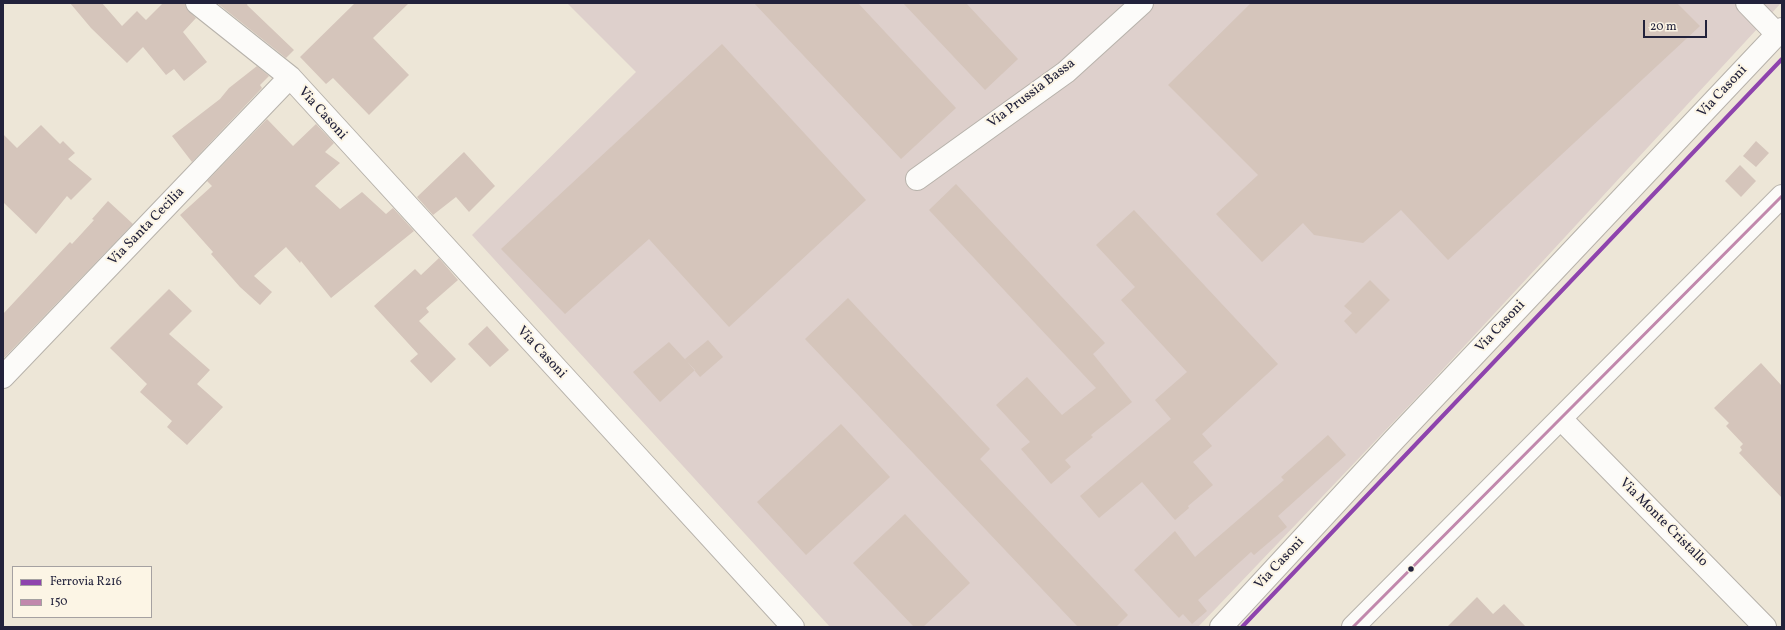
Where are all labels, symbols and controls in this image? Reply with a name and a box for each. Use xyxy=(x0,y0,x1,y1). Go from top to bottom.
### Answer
scale bar xyxy=(1645,12,1709,38)
text: 20 m xyxy=(1650,19,1677,35)
street label: Via Prussia Bassa xyxy=(985,56,1079,132)
street label: Via Casoni xyxy=(1695,62,1751,122)
street label: Via Casoni xyxy=(294,84,350,144)
street label: Via Santa Cecilia xyxy=(105,184,189,270)
street label: Via Casoni xyxy=(1473,297,1529,357)
street label: Via Casoni xyxy=(513,323,569,383)
street label: Via Monte Cristallo xyxy=(1615,475,1711,571)
street label: Via Casoni xyxy=(1252,534,1308,594)
unlabelled marker xyxy=(1406,564,1416,574)
legend xyxy=(12,566,152,618)
text: Ferrovia R216 xyxy=(50,574,122,590)
text: 150 xyxy=(50,594,67,610)

